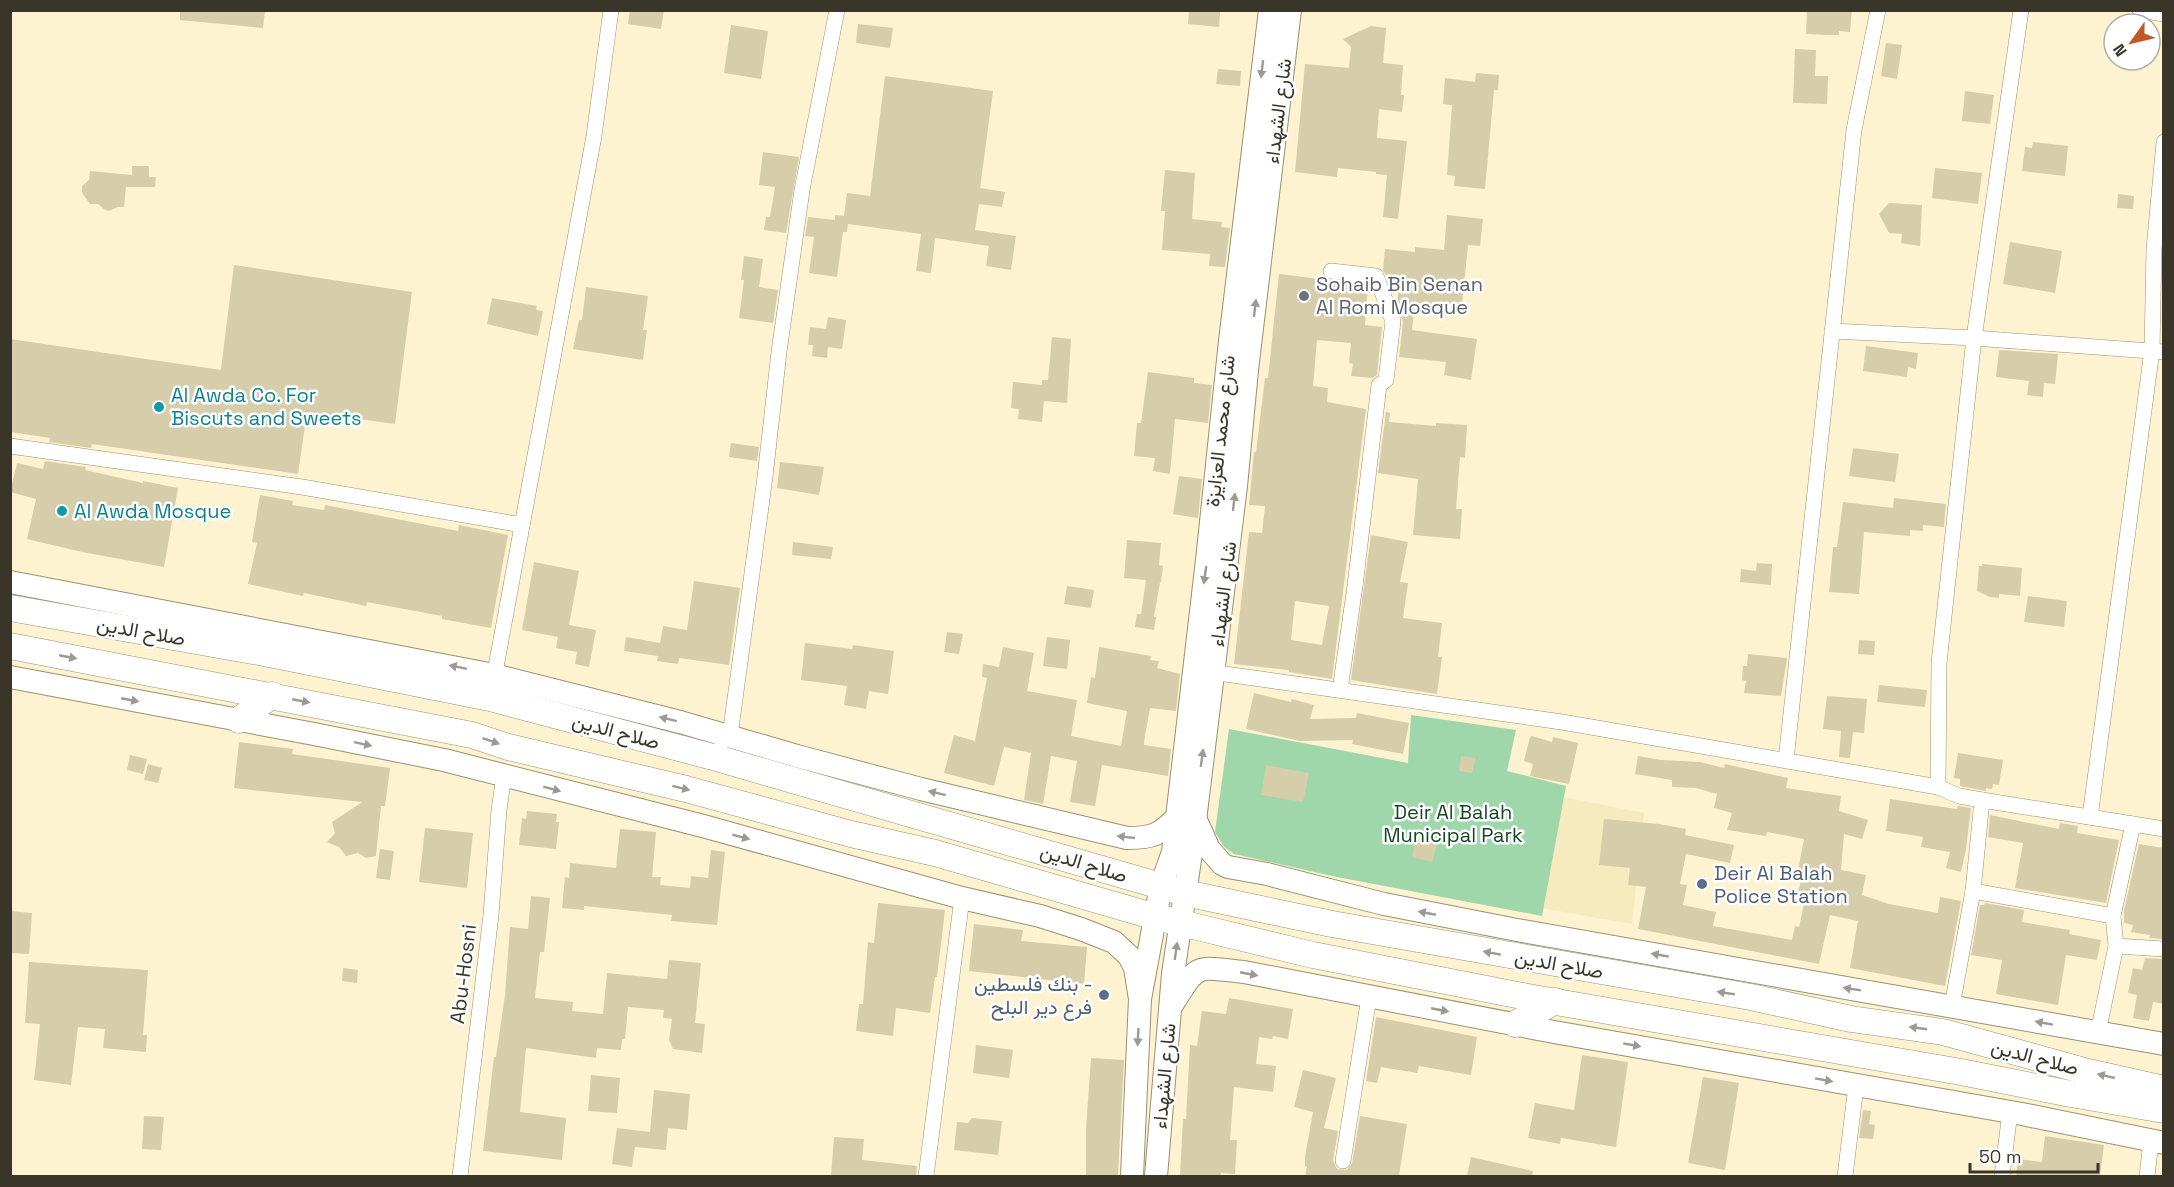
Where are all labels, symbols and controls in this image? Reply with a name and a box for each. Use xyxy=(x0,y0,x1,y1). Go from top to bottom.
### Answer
north arrow xyxy=(2102,12,2162,72)
text: N xyxy=(2108,40,2132,60)
street label: شارع الشهداء xyxy=(1259,57,1298,165)
one-way arrow xyxy=(1258,59,1267,78)
place label: Sohaib Bin Senan Al Romi Mosque xyxy=(1316,271,1483,320)
marker: Sohaib Bin Senan Al Romi Mosque xyxy=(1297,289,1311,303)
one-way arrow xyxy=(1250,298,1260,317)
street label: شارع محمد العزايزة xyxy=(1199,354,1242,508)
place label: Al Awda Co. For Biscuts and Sweets xyxy=(171,382,362,431)
marker: Al Awda Co. For Biscuts and Sweets xyxy=(152,400,166,414)
one-way arrow xyxy=(1229,492,1239,511)
place label: Al Awda Mosque xyxy=(74,498,231,524)
marker: Al Awda Mosque xyxy=(55,504,69,518)
street label: شارع الشهداء xyxy=(1204,540,1243,648)
one-way arrow xyxy=(1201,566,1210,585)
street label: صلاح الدين xyxy=(94,610,187,653)
one-way arrow xyxy=(59,653,78,662)
one-way arrow xyxy=(449,662,467,672)
one-way arrow xyxy=(121,696,140,705)
one-way arrow xyxy=(292,697,311,706)
street label: صلاح الدين xyxy=(569,707,663,756)
one-way arrow xyxy=(658,713,677,723)
one-way arrow xyxy=(483,737,501,747)
one-way arrow xyxy=(354,740,373,749)
one-way arrow xyxy=(1197,748,1206,767)
one-way arrow xyxy=(543,784,562,794)
one-way arrow xyxy=(671,784,690,794)
one-way arrow xyxy=(927,787,946,797)
park label: Deir Al Balah Municipal Park xyxy=(1383,799,1523,848)
one-way arrow xyxy=(732,832,751,842)
one-way arrow xyxy=(1117,832,1136,842)
street label: صلاح الدين xyxy=(1037,837,1131,889)
place label: Deir Al Balah Police Station xyxy=(1714,860,1848,909)
marker: Deir Al Balah Police Station xyxy=(1695,877,1709,891)
one-way arrow xyxy=(1417,908,1436,917)
street label: Abu-Hosni xyxy=(444,923,482,1025)
one-way arrow xyxy=(1171,941,1180,960)
street label: صلاح الدين xyxy=(1512,943,1605,986)
one-way arrow xyxy=(1483,948,1502,957)
one-way arrow xyxy=(1650,950,1669,959)
one-way arrow xyxy=(1239,970,1258,979)
place label: بنك فلسطين - فرع دير البلح xyxy=(974,971,1092,1021)
one-way arrow xyxy=(1842,984,1861,993)
marker: بنك فلسطين - فرع دير البلح xyxy=(1097,988,1111,1002)
one-way arrow xyxy=(1716,988,1735,997)
one-way arrow xyxy=(1431,1006,1450,1015)
one-way arrow xyxy=(2034,1018,2053,1027)
street label: شارع الشهداء xyxy=(1146,1022,1183,1130)
one-way arrow xyxy=(1908,1024,1927,1033)
one-way arrow xyxy=(1134,1027,1143,1046)
street label: صلاح الدين xyxy=(1988,1033,2082,1082)
one-way arrow xyxy=(1623,1041,1642,1050)
one-way arrow xyxy=(2097,1070,2116,1080)
one-way arrow xyxy=(1815,1076,1834,1085)
scale bar xyxy=(1970,1136,2098,1174)
text: 50 m xyxy=(1979,1145,2021,1168)

